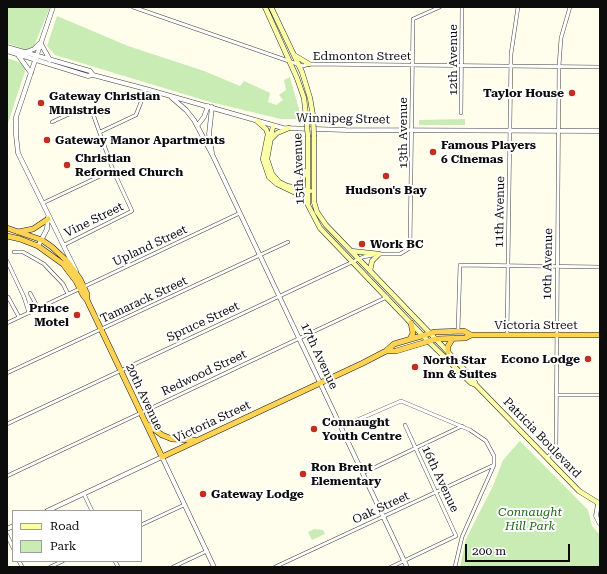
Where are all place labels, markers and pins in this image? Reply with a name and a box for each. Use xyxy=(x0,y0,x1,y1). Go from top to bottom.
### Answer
place label: Taylor House xyxy=(483,86,564,100)
marker: Taylor House xyxy=(567,88,577,98)
place label: Gateway Christian Ministries xyxy=(49,89,160,117)
marker: Gateway Christian Ministries xyxy=(36,98,46,108)
place label: Gateway Manor Apartments xyxy=(55,133,225,147)
marker: Gateway Manor Apartments xyxy=(42,135,52,145)
place label: Famous Players 6 Cinemas xyxy=(441,138,536,166)
marker: Famous Players 6 Cinemas xyxy=(428,147,438,157)
place label: Christian Reformed Church xyxy=(75,151,183,179)
marker: Christian Reformed Church xyxy=(62,160,72,170)
marker: Hudson's Bay xyxy=(381,171,391,181)
place label: Hudson's Bay xyxy=(345,183,427,197)
place label: Work BC xyxy=(370,237,423,251)
marker: Work BC xyxy=(357,239,367,249)
place label: Prince Motel xyxy=(29,301,69,329)
marker: Prince Motel xyxy=(72,310,82,320)
place label: Econo Lodge xyxy=(501,352,580,366)
place label: North Star Inn & Suites xyxy=(423,353,497,381)
marker: Econo Lodge xyxy=(583,354,593,364)
marker: North Star Inn & Suites xyxy=(410,362,420,372)
place label: Connaught Youth Centre xyxy=(322,415,402,443)
marker: Connaught Youth Centre xyxy=(309,424,319,434)
place label: Ron Brent Elementary xyxy=(311,460,381,488)
marker: Ron Brent Elementary xyxy=(298,469,308,479)
place label: Gateway Lodge xyxy=(211,487,304,501)
marker: Gateway Lodge xyxy=(198,489,208,499)

